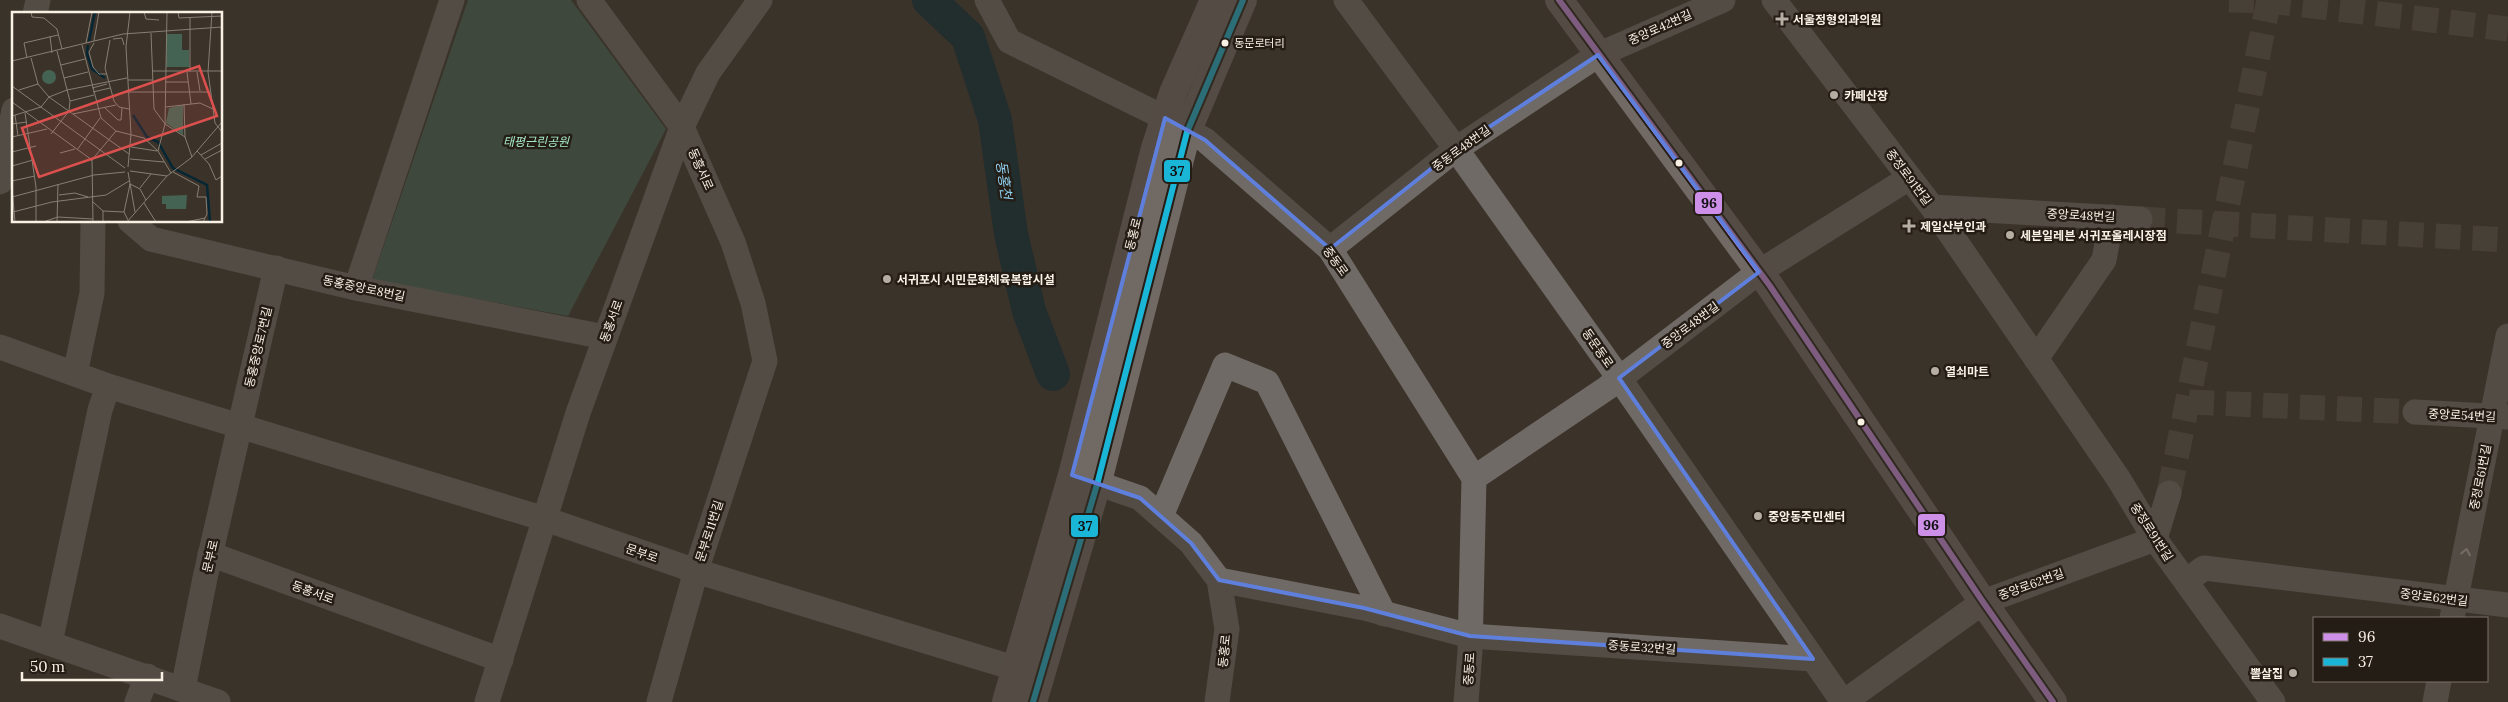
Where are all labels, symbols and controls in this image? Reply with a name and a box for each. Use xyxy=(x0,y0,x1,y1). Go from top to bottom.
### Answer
street label: 중앙로42번길 xyxy=(1626,6,1694,48)
inset map xyxy=(12,12,222,222)
marker: 서울정형외과의원 xyxy=(1775,12,1789,26)
place label: 서울정형외과의원 xyxy=(1793,12,1881,27)
place label: 동문로터리 xyxy=(1234,36,1285,50)
marker: 동문로터리 xyxy=(1220,38,1230,48)
place label: 카페산장 xyxy=(1844,88,1888,103)
marker: 카페산장 xyxy=(1828,89,1840,101)
street label: 중동로48번길 xyxy=(1429,122,1493,174)
park label: 태평근린공원 xyxy=(503,134,570,149)
street label: 동흥서로 xyxy=(685,146,717,192)
street label: 중정로91번길 xyxy=(1883,146,1935,208)
unlabelled marker xyxy=(1674,158,1684,168)
line badge: 37 xyxy=(1163,159,1191,183)
water label: 동홍천 xyxy=(992,160,1016,201)
text: 37 xyxy=(1170,162,1185,180)
line badge: 96 xyxy=(1694,191,1723,215)
text: 96 xyxy=(1701,194,1717,212)
street label: 중앙로48번길 xyxy=(2046,206,2116,224)
street label: 동홍로 xyxy=(1122,216,1144,252)
marker: 제일산부인과 xyxy=(1902,219,1916,233)
place label: 제일산부인과 xyxy=(1920,219,1986,234)
place label: 세븐일레븐 서귀포올레시장점 xyxy=(2020,228,2167,243)
marker: 세븐일레븐 서귀포올레시장점 xyxy=(2004,229,2016,241)
street label: 중동로 xyxy=(1320,243,1352,279)
street label: 동홍중앙로8번길 xyxy=(321,272,407,304)
place label: 서귀포시 시민문화체육복합시설 xyxy=(897,272,1055,287)
marker: 서귀포시 시민문화체육복합시설 xyxy=(881,273,893,285)
street label: 동홍서로 xyxy=(596,298,626,344)
street label: 중앙로48번길 xyxy=(1658,298,1722,352)
street label: 동홍중앙로7번길 xyxy=(241,305,275,389)
street label: 동문동로 xyxy=(1579,326,1617,370)
place label: 열쇠마트 xyxy=(1945,364,1989,379)
marker: 열쇠마트 xyxy=(1929,365,1941,377)
street label: 중앙로54번길 xyxy=(2428,406,2496,424)
unlabelled marker xyxy=(1856,417,1866,427)
street label: 중정로61번길 xyxy=(2466,443,2494,511)
street label: 문부로11번길 xyxy=(692,498,726,564)
street label: 중정로91번길 xyxy=(2128,500,2176,564)
place label: 중앙동주민센터 xyxy=(1768,509,1845,524)
marker: 중앙동주민센터 xyxy=(1752,510,1764,522)
line badge: 96 xyxy=(1917,513,1946,537)
line badge: 37 xyxy=(1070,514,1099,538)
text: 96 xyxy=(1923,516,1939,534)
text: 37 xyxy=(1078,517,1093,535)
street label: 문부로 xyxy=(199,538,221,574)
street label: 문부로 xyxy=(624,541,660,565)
one-way arrow xyxy=(2460,548,2470,557)
street label: 중앙로62번길 xyxy=(1996,565,2066,603)
street label: 동홍서로 xyxy=(290,577,336,607)
street label: 중앙로62번길 xyxy=(2399,585,2469,609)
legend xyxy=(2313,617,2488,682)
text: 96 xyxy=(2358,627,2375,646)
street label: 동홍로 xyxy=(1215,634,1233,668)
street label: 중동로32번길 xyxy=(1607,637,1677,657)
scale bar xyxy=(22,650,162,682)
street label: 중동로 xyxy=(1460,652,1478,686)
text: 37 xyxy=(2358,652,2373,671)
text: 50 m xyxy=(30,657,65,676)
place label: 뽈살집 xyxy=(2250,666,2283,681)
marker: 뽈살집 xyxy=(2287,667,2299,679)

